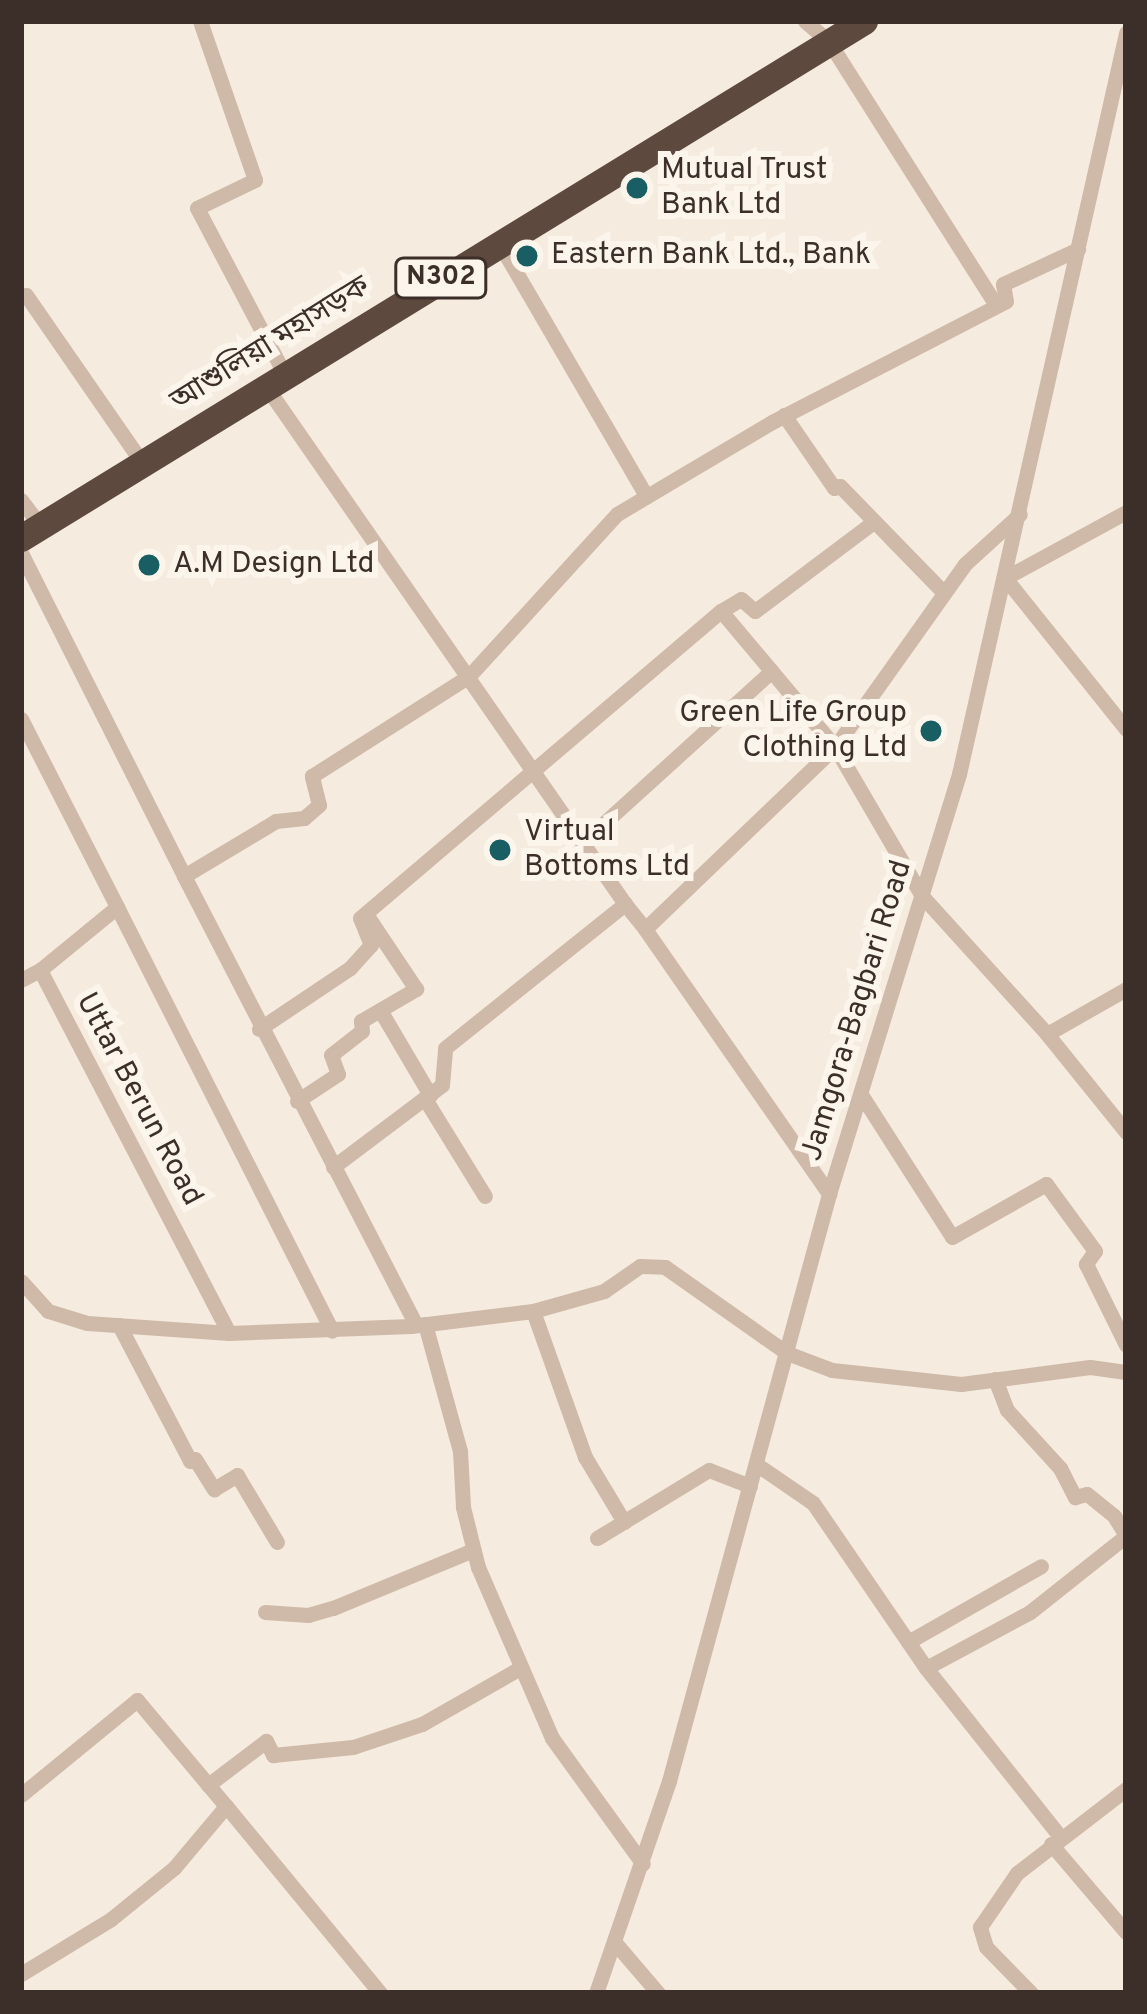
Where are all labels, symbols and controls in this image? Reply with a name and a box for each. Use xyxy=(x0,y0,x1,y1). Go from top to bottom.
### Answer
place label: Mutual Trust Bank Ltd xyxy=(661,153,829,224)
marker: Mutual Trust Bank Ltd xyxy=(624,175,650,201)
place label: Eastern Bank Ltd., Bank xyxy=(551,238,871,274)
marker: Eastern Bank Ltd., Bank xyxy=(514,243,540,269)
road number: N302 xyxy=(393,257,489,299)
street label: আশুলিয়া মহাসড়ক xyxy=(165,269,377,421)
place label: A.M Design Ltd xyxy=(173,547,374,583)
marker: A.M Design Ltd xyxy=(136,552,162,578)
place label: Green Life Group Clothing Ltd xyxy=(679,696,907,766)
marker: Green Life Group Clothing Ltd xyxy=(918,718,944,744)
place label: Virtual Bottoms Ltd xyxy=(524,815,690,886)
marker: Virtual Bottoms Ltd xyxy=(487,837,513,863)
street label: Jamgora-Bagbari Road xyxy=(795,856,921,1166)
street label: Uttar Berun Road xyxy=(67,987,209,1213)

